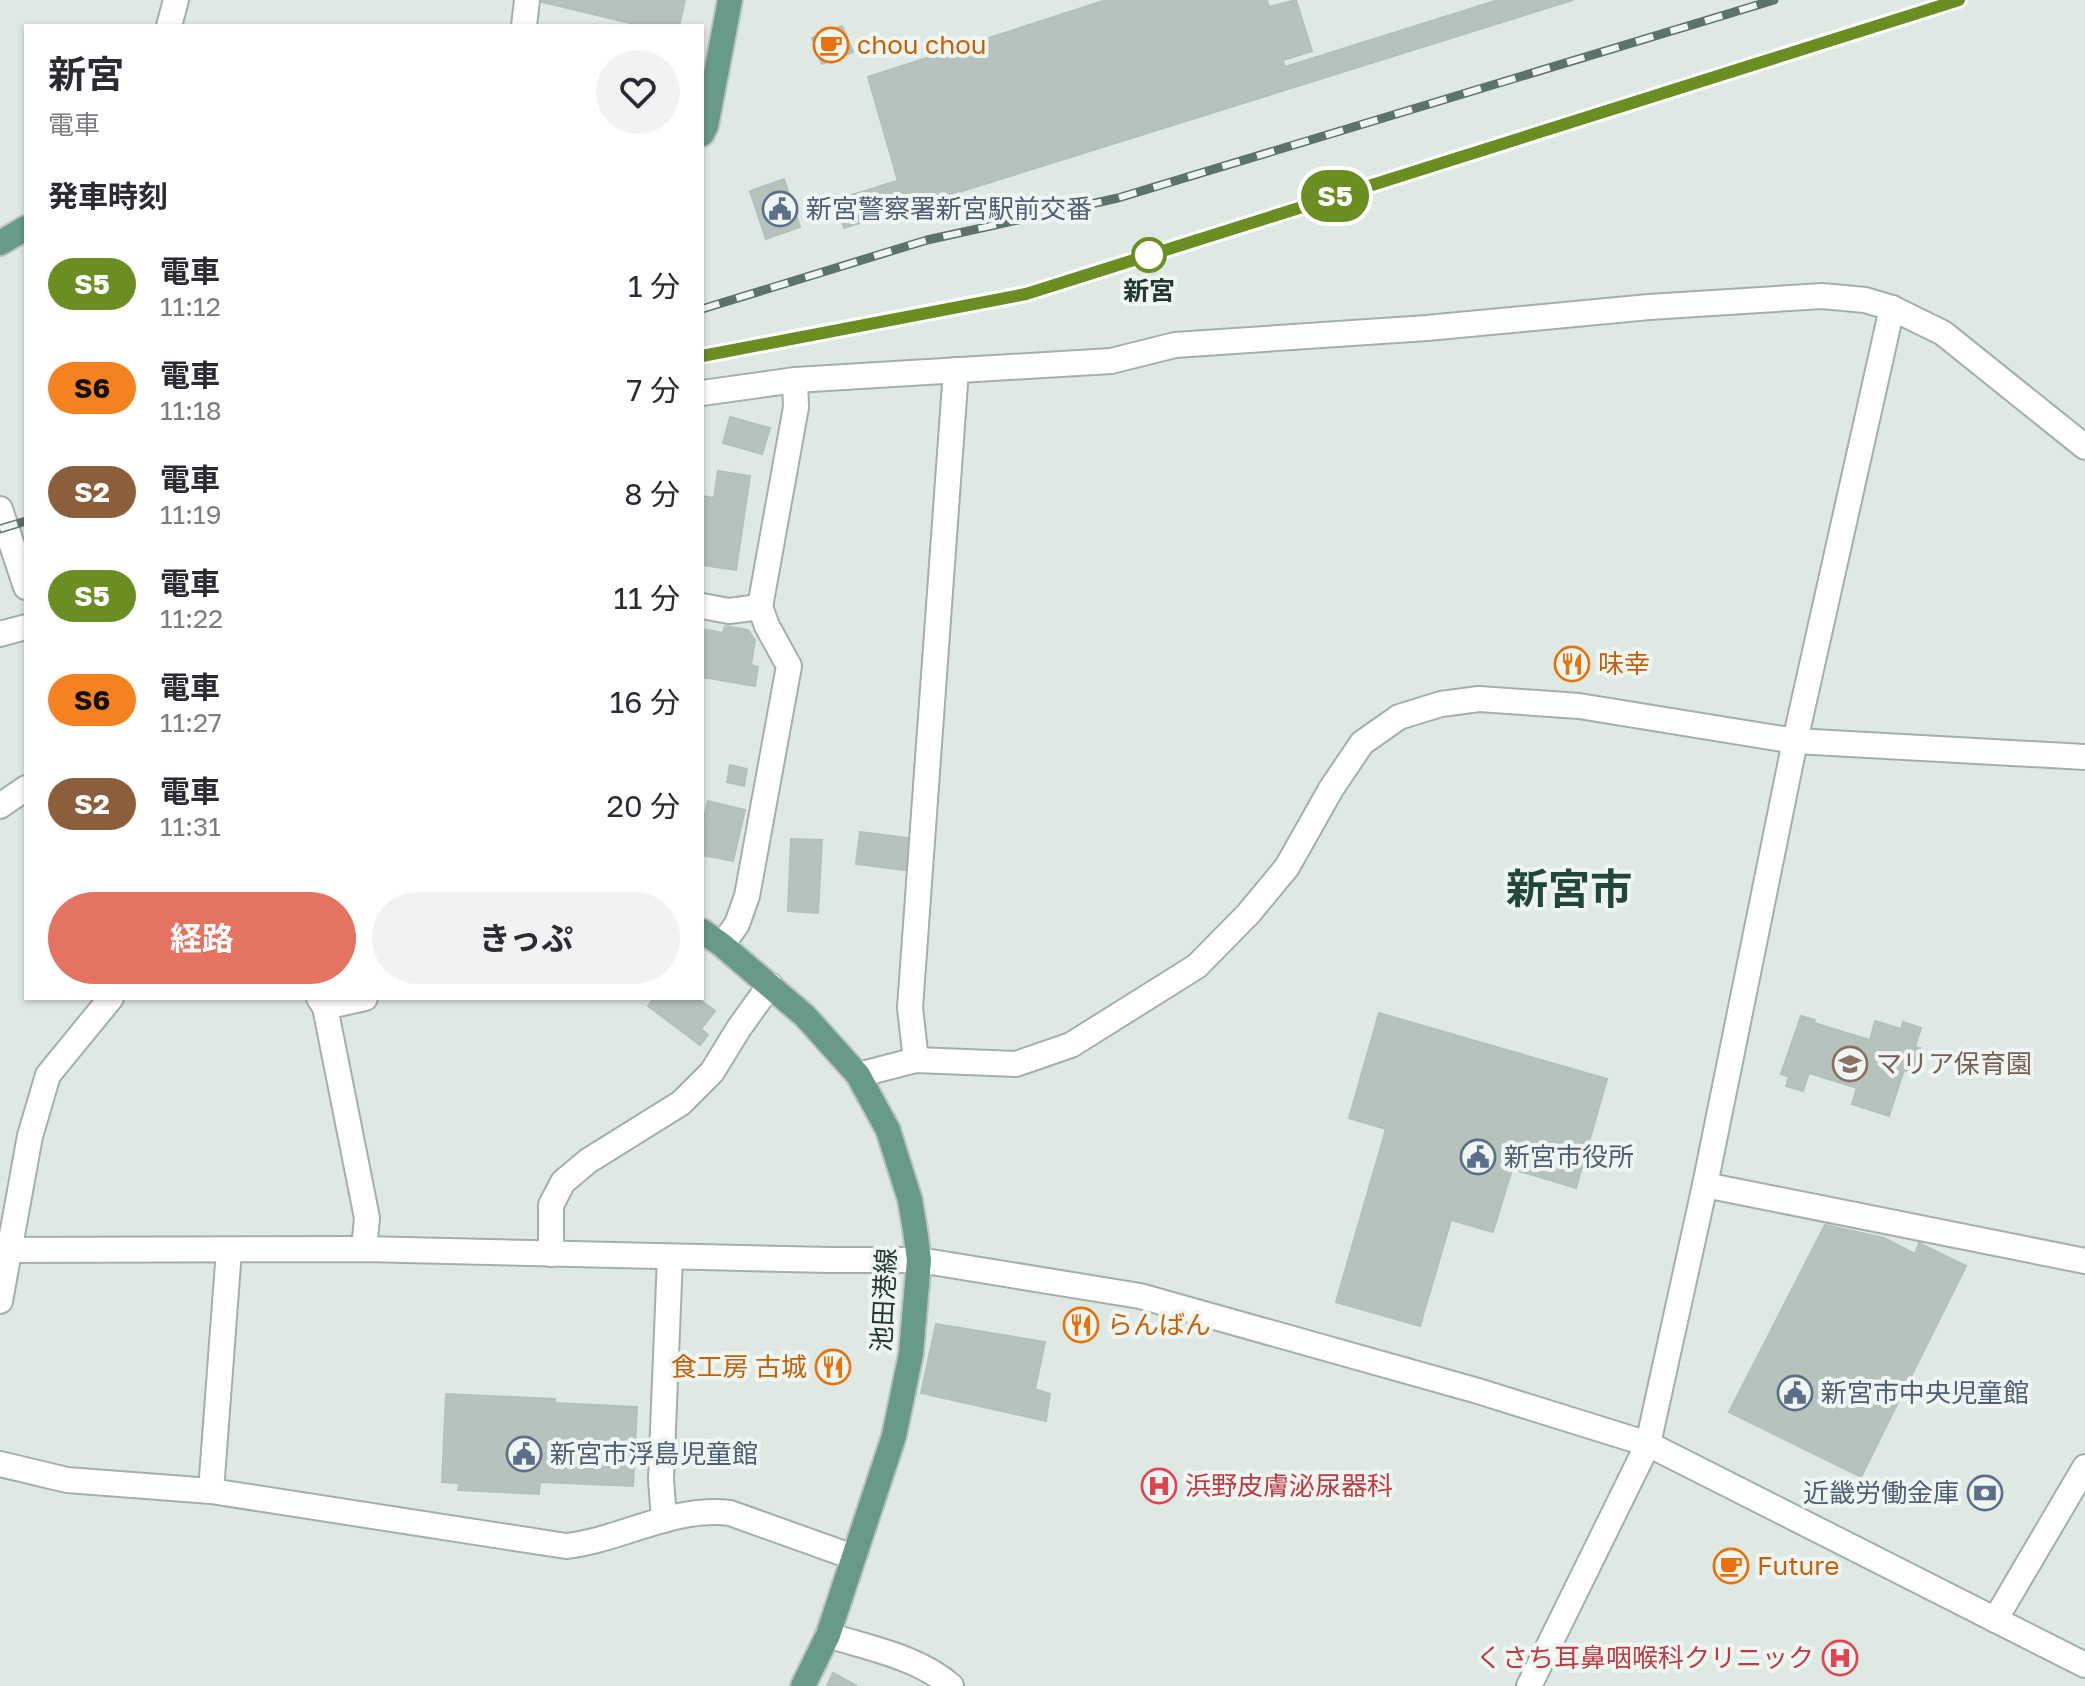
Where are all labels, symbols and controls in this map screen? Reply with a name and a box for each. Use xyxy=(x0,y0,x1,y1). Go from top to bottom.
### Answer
cafe icon: chou chou xyxy=(812,26,850,64)
place label: chou chou xyxy=(857,29,986,60)
button: heart xyxy=(596,50,680,134)
text: 新宮 xyxy=(48,51,124,96)
text: 電車 xyxy=(48,109,100,140)
line badge: S5 xyxy=(1299,170,1371,222)
text: 発車時刻 xyxy=(48,178,168,214)
text: S5 xyxy=(1317,179,1353,212)
public building icon: 新宮警察署新宮駅前交番 xyxy=(761,190,799,228)
place label: 新宮警察署新宮駅前交番 xyxy=(806,193,1092,224)
marker: 新宮 xyxy=(1132,238,1166,272)
text: 電車 xyxy=(160,253,220,289)
text: S5 xyxy=(74,267,110,300)
text: 1 分 xyxy=(628,268,680,304)
place label: 新宮 xyxy=(1123,275,1175,306)
text: 11:12 xyxy=(160,291,221,322)
text: 電車 xyxy=(160,357,220,393)
text: S6 xyxy=(74,371,110,404)
text: 7 分 xyxy=(627,372,680,408)
text: 11:18 xyxy=(160,395,222,426)
text: 電車 xyxy=(160,461,220,497)
text: S2 xyxy=(74,475,110,508)
text: 8 分 xyxy=(624,476,680,512)
text: 11:19 xyxy=(160,499,221,530)
text: 電車 xyxy=(160,565,220,601)
text: S5 xyxy=(74,579,110,612)
text: 11 分 xyxy=(613,580,680,616)
text: 11:22 xyxy=(160,603,223,634)
restaurant icon: 味幸 xyxy=(1553,645,1591,683)
place label: 味幸 xyxy=(1598,648,1650,679)
text: 電車 xyxy=(160,669,220,705)
text: S6 xyxy=(74,683,110,716)
text: 16 分 xyxy=(610,684,680,720)
text: 11:27 xyxy=(160,707,222,738)
text: 電車 xyxy=(160,773,220,809)
text: S2 xyxy=(74,787,110,820)
text: 20 分 xyxy=(607,788,680,824)
text: 11:31 xyxy=(160,811,221,842)
district label: 新宮市 xyxy=(1506,863,1632,913)
button: 経路 xyxy=(48,892,356,984)
button: きっぷ xyxy=(372,892,680,984)
school or university icon: マリア保育園 xyxy=(1831,1045,1869,1083)
place label: マリア保育園 xyxy=(1876,1048,2032,1079)
public building icon: 新宮市役所 xyxy=(1459,1138,1497,1176)
place label: 新宮市役所 xyxy=(1504,1141,1634,1172)
street label: 池田港線 xyxy=(865,1247,902,1353)
restaurant icon: らんばん xyxy=(1062,1306,1100,1344)
place label: らんばん xyxy=(1107,1309,1211,1340)
restaurant icon: 食工房 古城 xyxy=(814,1348,852,1386)
place label: 食工房 古城 xyxy=(670,1351,807,1382)
public building icon: 新宮市中央児童館 xyxy=(1776,1374,1814,1412)
place label: 新宮市中央児童館 xyxy=(1821,1377,2029,1408)
public building icon: 新宮市浮島児童館 xyxy=(505,1435,543,1473)
place label: 新宮市浮島児童館 xyxy=(550,1438,758,1469)
hospital icon: 浜野皮膚泌尿器科 xyxy=(1140,1467,1178,1505)
place label: 浜野皮膚泌尿器科 xyxy=(1185,1470,1393,1501)
bank icon: 近畿労働金庫 xyxy=(1966,1474,2004,1512)
place label: 近畿労働金庫 xyxy=(1803,1477,1959,1508)
cafe icon: Future xyxy=(1712,1547,1750,1585)
place label: Future xyxy=(1757,1550,1839,1581)
hospital icon: くさち耳鼻咽喉科クリニック xyxy=(1821,1639,1859,1677)
place label: くさち耳鼻咽喉科クリニック xyxy=(1476,1642,1814,1673)

